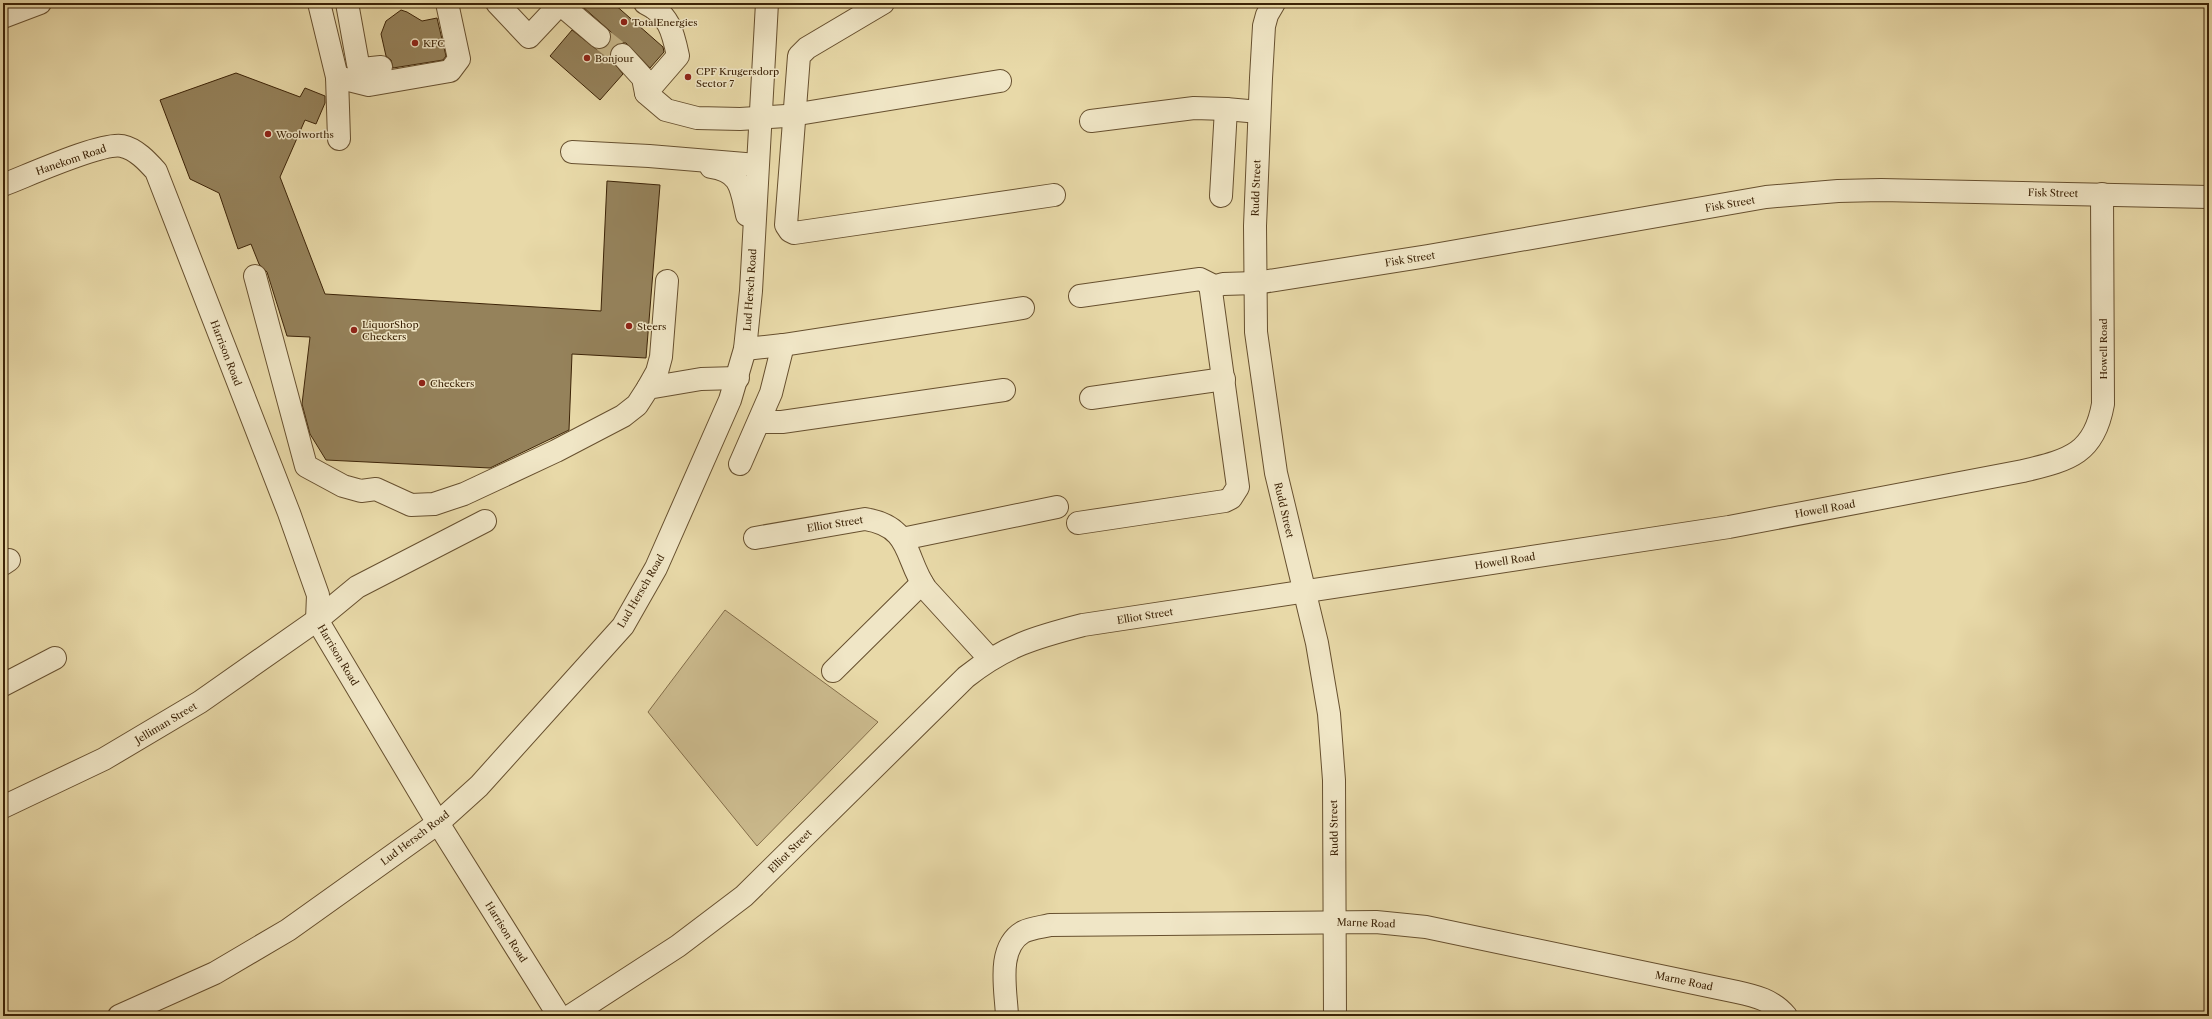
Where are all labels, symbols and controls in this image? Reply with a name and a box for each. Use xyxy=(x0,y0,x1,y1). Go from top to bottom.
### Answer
place label: TotalEnergies xyxy=(632,16,698,29)
marker: TotalEnergies xyxy=(619,17,629,27)
place label: KFC xyxy=(423,37,445,50)
marker: KFC xyxy=(410,38,420,48)
place label: Bonjour xyxy=(595,52,635,65)
marker: Bonjour xyxy=(582,53,592,63)
place label: CPF Krugersdorp Sector 7 xyxy=(696,65,779,90)
marker: CPF Krugersdorp Sector 7 xyxy=(683,72,693,82)
place label: Woolworths xyxy=(275,128,334,141)
marker: Woolworths xyxy=(263,129,273,139)
street label: Hanekom Road xyxy=(34,142,108,178)
street label: Rudd Street xyxy=(1249,159,1264,217)
street label: Fisk Street xyxy=(2028,186,2079,200)
street label: Fisk Street xyxy=(1704,193,1756,215)
street label: Lud Hersch Road xyxy=(741,248,759,332)
street label: Fisk Street xyxy=(1384,249,1436,269)
street label: Harrison Road xyxy=(208,318,244,388)
place label: LiquorShop Checkers xyxy=(362,318,419,343)
street label: Howell Road xyxy=(2097,318,2110,380)
place label: Steers xyxy=(637,320,666,333)
marker: Steers xyxy=(624,321,634,331)
marker: LiquorShop Checkers xyxy=(349,325,359,335)
place label: Checkers xyxy=(430,377,474,390)
marker: Checkers xyxy=(417,378,427,388)
street label: Rudd Street xyxy=(1271,481,1297,540)
street label: Howell Road xyxy=(1794,497,1856,521)
street label: Elliot Street xyxy=(806,513,864,535)
street label: Howell Road xyxy=(1474,550,1536,572)
street label: Lud Hersch Road xyxy=(615,552,667,630)
street label: Elliot Street xyxy=(1116,605,1174,627)
street label: Harrison Road xyxy=(315,622,361,688)
street label: Jelliman Street xyxy=(131,699,200,748)
street label: Rudd Street xyxy=(1327,799,1341,856)
street label: Lud Hersch Road xyxy=(378,808,452,868)
street label: Elliot Street xyxy=(765,826,815,876)
street label: Harrison Road xyxy=(482,899,530,965)
street label: Marne Road xyxy=(1336,915,1396,931)
street label: Marne Road xyxy=(1654,969,1714,993)

